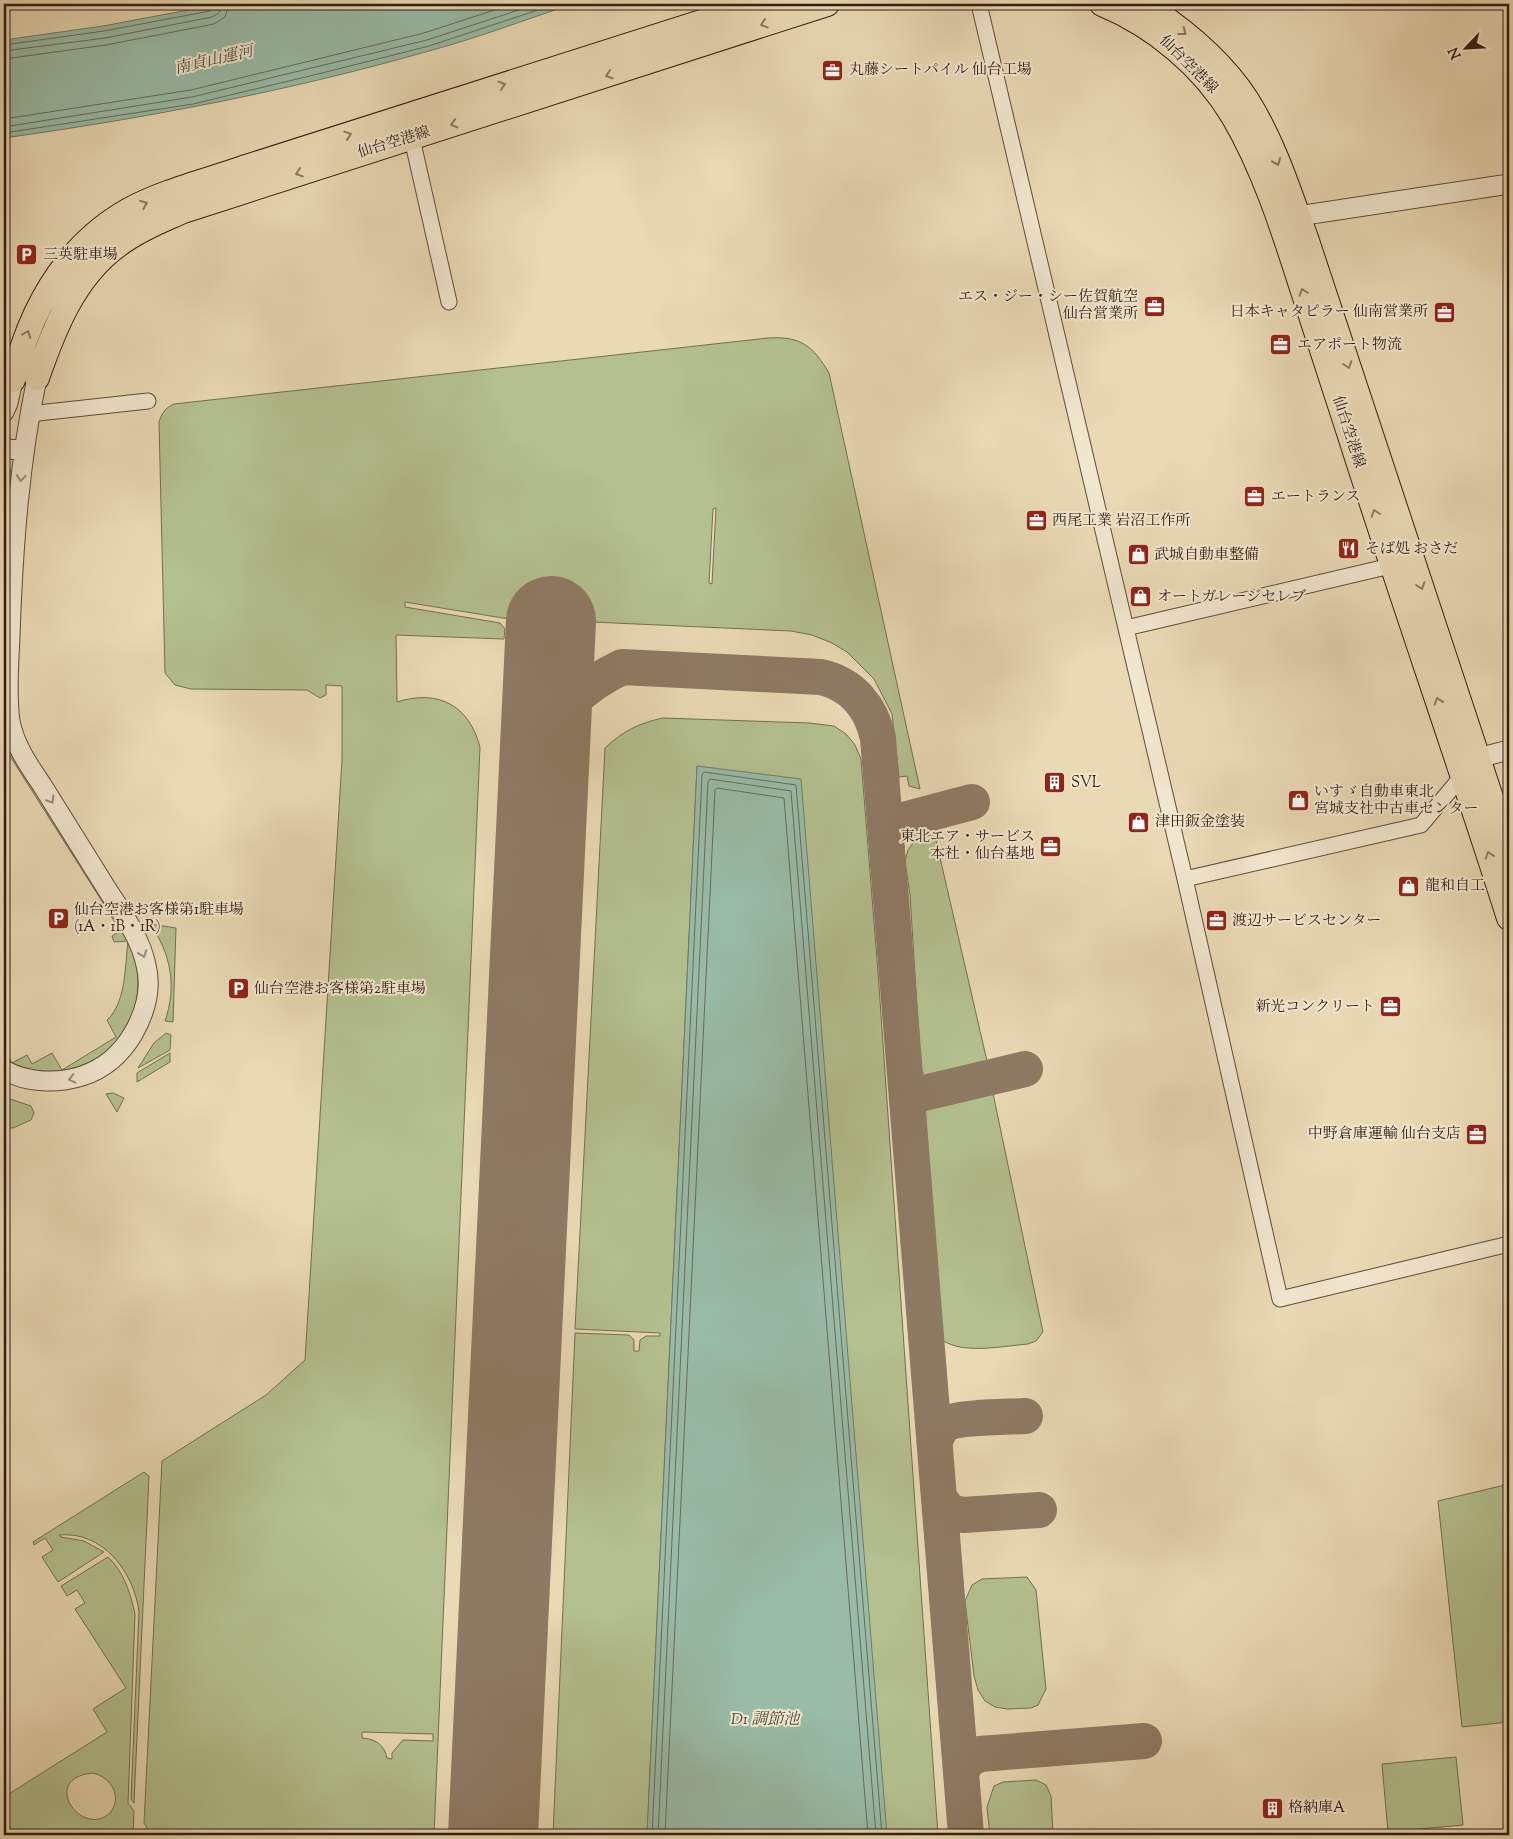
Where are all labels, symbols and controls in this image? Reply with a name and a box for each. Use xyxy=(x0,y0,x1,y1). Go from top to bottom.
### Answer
one-way arrow xyxy=(760,19,768,29)
north arrow xyxy=(1440,22,1490,72)
one-way arrow xyxy=(1178,26,1187,35)
street label: 仙台空港線 xyxy=(1154,31,1222,99)
water label: 南貞山運河 xyxy=(172,40,258,81)
text: N xyxy=(1445,43,1467,62)
office icon: 丸藤シートパイル 仙台工場 xyxy=(821,58,845,82)
place label: 丸藤シートパイル 仙台工場 xyxy=(849,60,1032,81)
one-way arrow xyxy=(605,69,614,79)
one-way arrow xyxy=(498,81,506,91)
one-way arrow xyxy=(451,118,459,128)
street label: 仙台空港線 xyxy=(355,122,433,164)
one-way arrow xyxy=(343,131,351,141)
one-way arrow xyxy=(1271,157,1281,166)
one-way arrow xyxy=(296,167,304,177)
one-way arrow xyxy=(139,200,148,210)
parking icon: 三英駐車場 xyxy=(15,243,39,267)
place label: 三英駐車場 xyxy=(43,245,118,266)
place label: エス・ジー・シー佐賀航空 仙台営業所 xyxy=(958,287,1138,325)
one-way arrow xyxy=(1299,288,1309,297)
office icon: エス・ジー・シー佐賀航空 仙台営業所 xyxy=(1142,294,1166,318)
office icon: 日本キャタピラー 仙南営業所 xyxy=(1432,300,1456,324)
place label: 日本キャタピラー 仙南営業所 xyxy=(1230,302,1428,323)
one-way arrow xyxy=(21,330,31,338)
office icon: エアポート物流 xyxy=(1269,333,1293,357)
place label: エアポート物流 xyxy=(1297,335,1402,356)
one-way arrow xyxy=(1342,360,1352,369)
street label: 仙台空港線 xyxy=(1326,393,1370,471)
one-way arrow xyxy=(16,474,27,482)
office icon: エートランス xyxy=(1243,485,1267,509)
place label: エートランス xyxy=(1271,487,1361,508)
office icon: 西尾工業 岩沼工作所 xyxy=(1024,509,1048,533)
one-way arrow xyxy=(1370,510,1380,518)
place label: 西尾工業 岩沼工作所 xyxy=(1052,511,1190,532)
restaurant icon: そば処 おさだ xyxy=(1337,537,1361,561)
place label: そば処 おさだ xyxy=(1365,539,1458,560)
shop icon: 武城自動車整備 xyxy=(1126,543,1150,567)
place label: 武城自動車整備 xyxy=(1154,545,1259,566)
one-way arrow xyxy=(1415,581,1425,589)
shop icon: オートガレージセレブ xyxy=(1129,585,1153,609)
place label: オートガレージセレブ xyxy=(1157,587,1306,608)
one-way arrow xyxy=(1434,697,1444,705)
building icon: SVL xyxy=(1043,771,1067,795)
place label: SVL xyxy=(1071,773,1101,794)
place label: いすゞ自動車東北 宮城支社中古車センター xyxy=(1314,782,1478,820)
shop icon: いすゞ自動車東北 宮城支社中古車センター xyxy=(1286,789,1310,813)
one-way arrow xyxy=(44,794,54,803)
shop icon: 津田鈑金塗装 xyxy=(1127,810,1151,834)
place label: 津田鈑金塗装 xyxy=(1155,812,1245,833)
place label: 東北エア・サービス 本社・仙台基地 xyxy=(900,827,1035,865)
office icon: 東北エア・サービス 本社・仙台基地 xyxy=(1039,834,1063,858)
one-way arrow xyxy=(1485,851,1495,859)
shop icon: 龍和自工 xyxy=(1397,874,1421,898)
place label: 龍和自工 xyxy=(1425,876,1485,897)
place label: 仙台空港お客様第1駐車場 (1A・1B・1R) xyxy=(74,900,244,938)
parking icon: 仙台空港お客様第1駐車場 (1A・1B・1R) xyxy=(46,907,70,931)
office icon: 渡辺サービスセンター xyxy=(1204,909,1228,933)
place label: 渡辺サービスセンター xyxy=(1232,911,1381,932)
one-way arrow xyxy=(137,949,147,958)
parking icon: 仙台空港お客様第2駐車場 xyxy=(226,977,250,1001)
place label: 仙台空港お客様第2駐車場 xyxy=(254,979,426,1000)
office icon: 新光コンクリート xyxy=(1379,995,1403,1019)
place label: 新光コンクリート xyxy=(1255,997,1375,1018)
one-way arrow xyxy=(67,1073,76,1084)
office icon: 中野倉庫運輸 仙台支店 xyxy=(1465,1122,1489,1146)
place label: 中野倉庫運輸 仙台支店 xyxy=(1308,1124,1461,1145)
water label: D1 調節池 xyxy=(731,1709,801,1732)
building icon: 格納庫A xyxy=(1260,1796,1284,1820)
place label: 格納庫A xyxy=(1288,1798,1345,1819)

